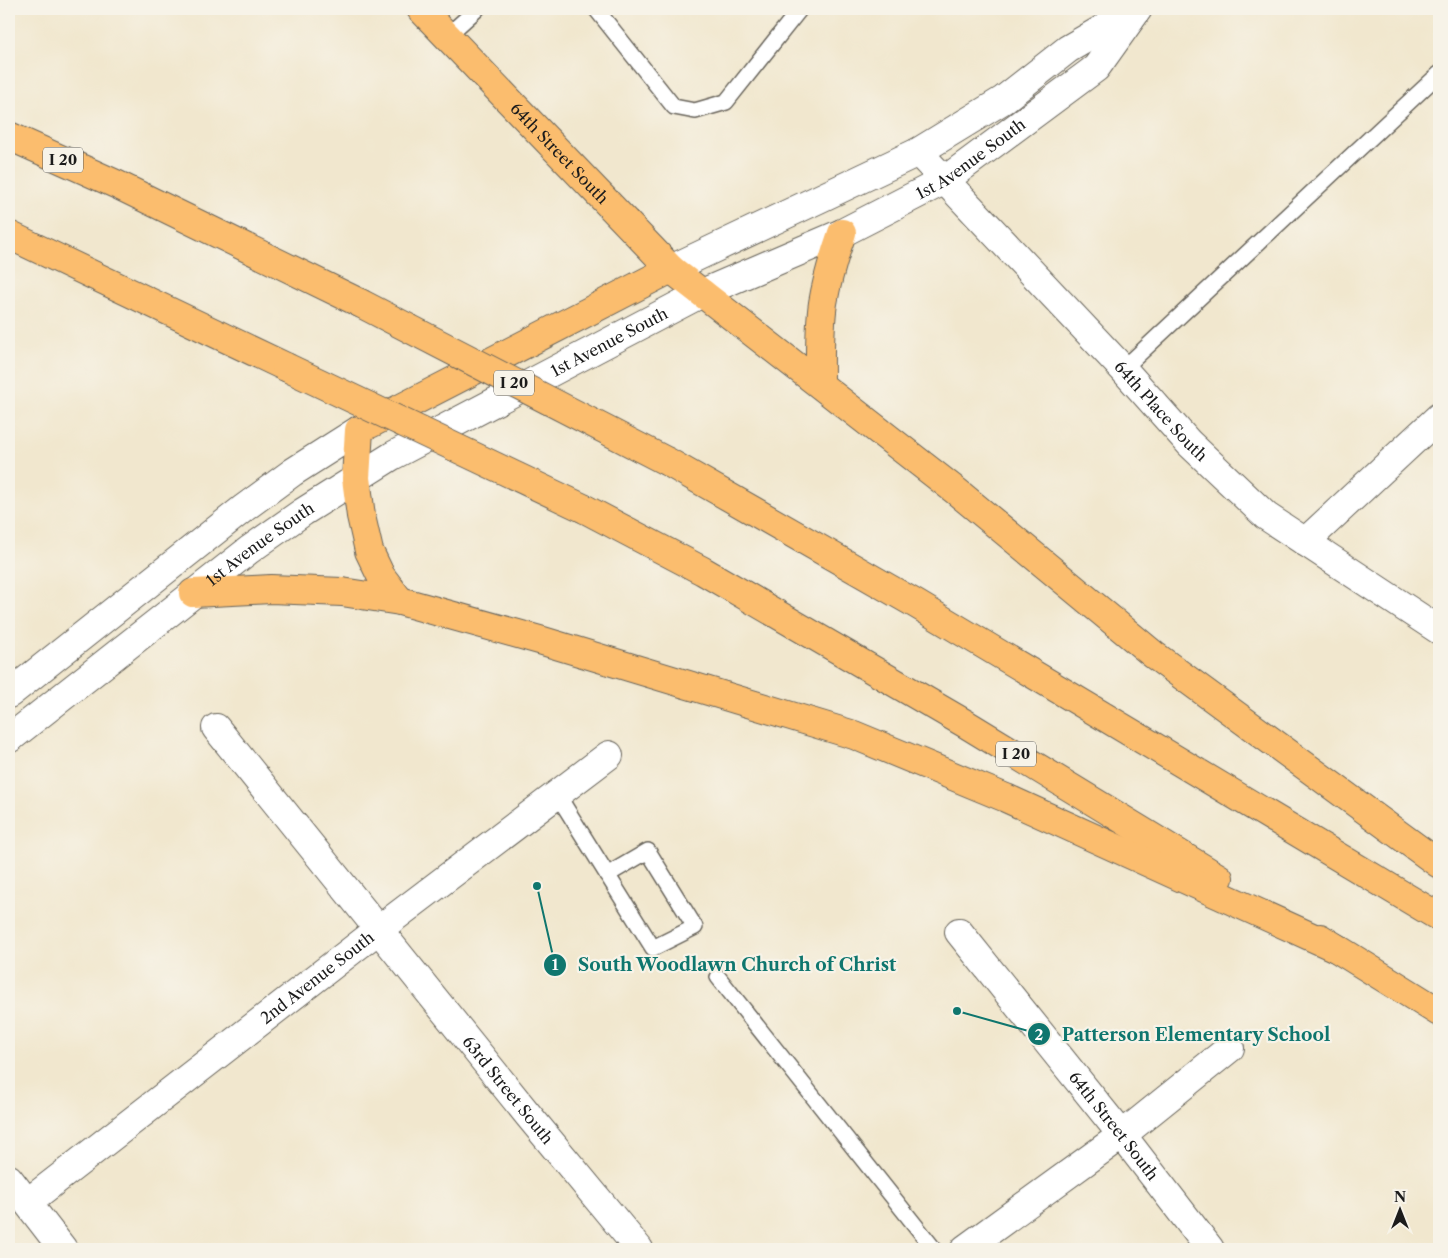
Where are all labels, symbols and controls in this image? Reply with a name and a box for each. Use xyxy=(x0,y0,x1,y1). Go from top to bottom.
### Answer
street label: 64th Street South xyxy=(506,98,613,208)
street label: 1st Avenue South xyxy=(912,114,1029,203)
road number: I 20 xyxy=(43,148,83,172)
street label: 1st Avenue South xyxy=(547,303,671,381)
street label: 64th Place South xyxy=(1110,356,1212,465)
road number: I 20 xyxy=(494,370,534,396)
street label: 1st Avenue South xyxy=(202,498,318,590)
road number: I 20 xyxy=(996,742,1036,766)
street label: 2nd Avenue South xyxy=(256,927,378,1028)
callout: South Woodlawn Church of Christ xyxy=(543,948,907,981)
text: South Woodlawn Church of Christ xyxy=(578,954,897,976)
text: 1 xyxy=(552,955,559,974)
callout: Patterson Elementary School xyxy=(1026,1018,1341,1051)
text: Patterson Elementary School xyxy=(1062,1024,1330,1046)
text: 2 xyxy=(1035,1025,1044,1044)
street label: 63rd Street South xyxy=(458,1032,558,1148)
street label: 64th Street South xyxy=(1065,1067,1163,1184)
north arrow xyxy=(1376,1186,1426,1236)
text: N xyxy=(1394,1188,1406,1206)

